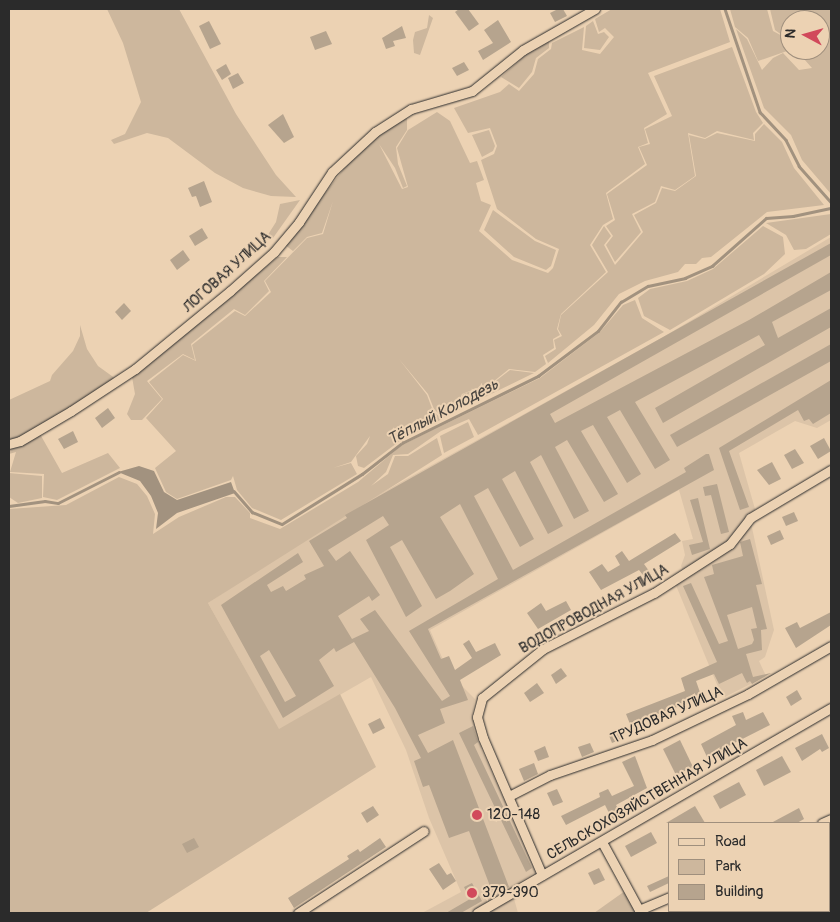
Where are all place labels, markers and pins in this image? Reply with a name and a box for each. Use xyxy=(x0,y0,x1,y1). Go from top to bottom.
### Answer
place label: 120-148 xyxy=(487,806,540,824)
marker: 120-148 xyxy=(471,809,483,821)
place label: 379-390 xyxy=(482,884,539,902)
marker: 379-390 xyxy=(466,887,478,899)

